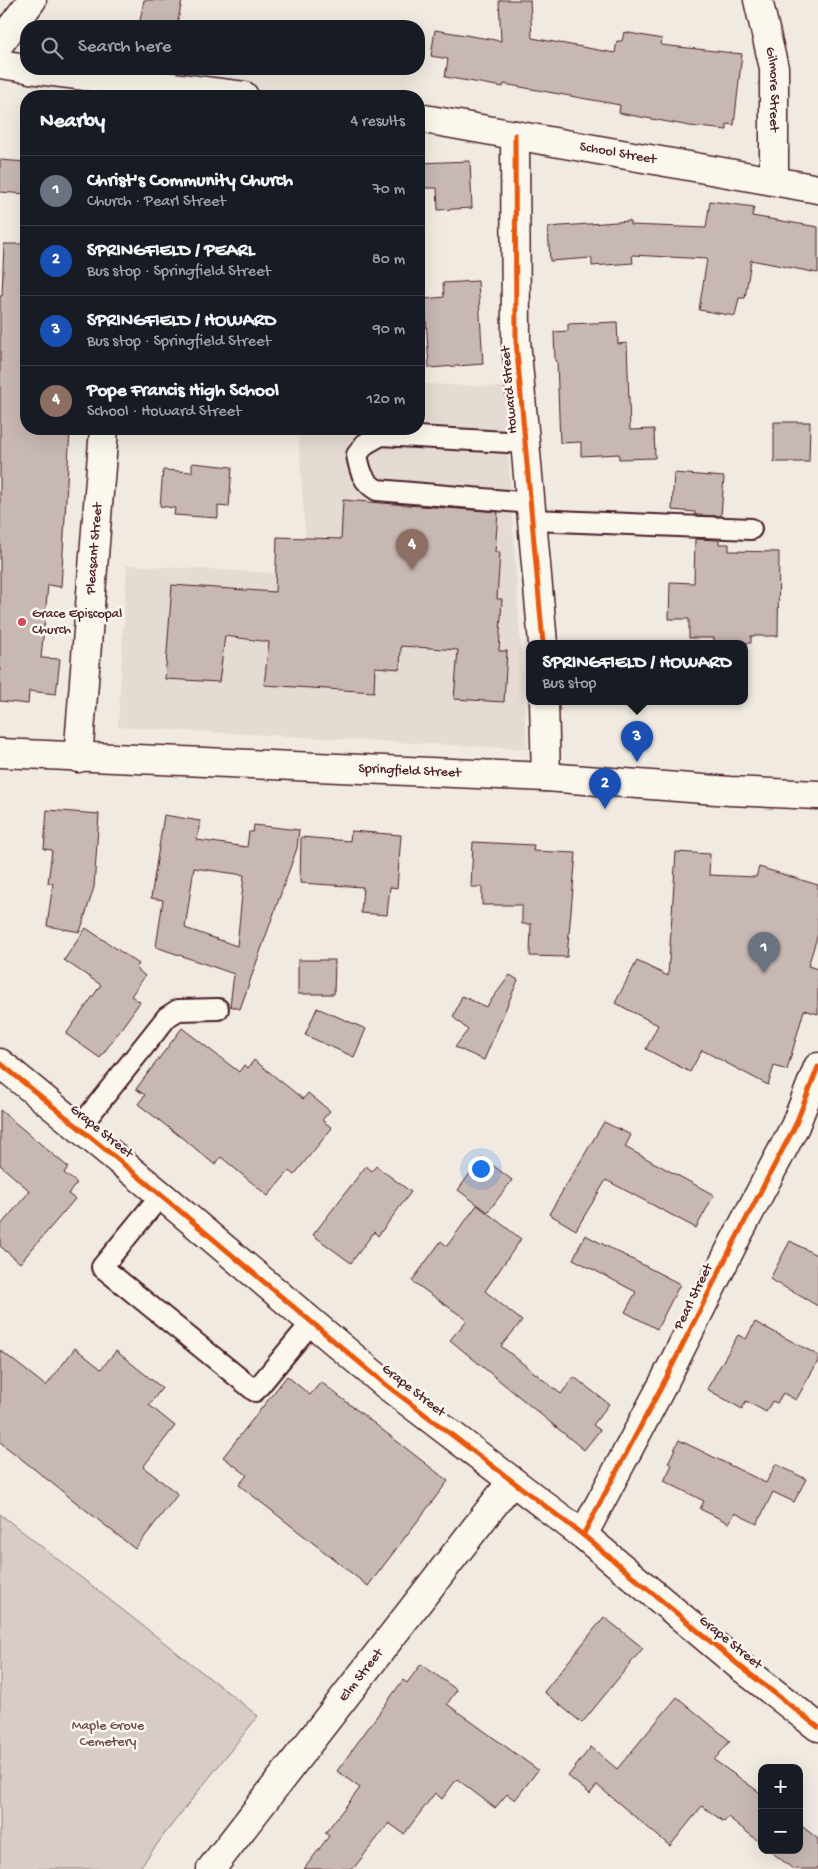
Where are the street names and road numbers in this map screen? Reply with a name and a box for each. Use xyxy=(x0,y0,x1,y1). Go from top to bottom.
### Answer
street label: Gilmore Street xyxy=(761,45,783,133)
street label: School Street xyxy=(578,138,659,169)
street label: Howard Street xyxy=(498,344,522,434)
street label: Pleasant Street xyxy=(82,501,107,596)
street label: Springfield Street xyxy=(358,760,463,782)
street label: Grape Street xyxy=(66,1101,137,1163)
street label: Pearl Street xyxy=(670,1260,718,1334)
street label: Grape Street xyxy=(378,1361,449,1422)
street label: Grape Street xyxy=(695,1612,766,1674)
street label: Elm Street xyxy=(335,1645,388,1705)

